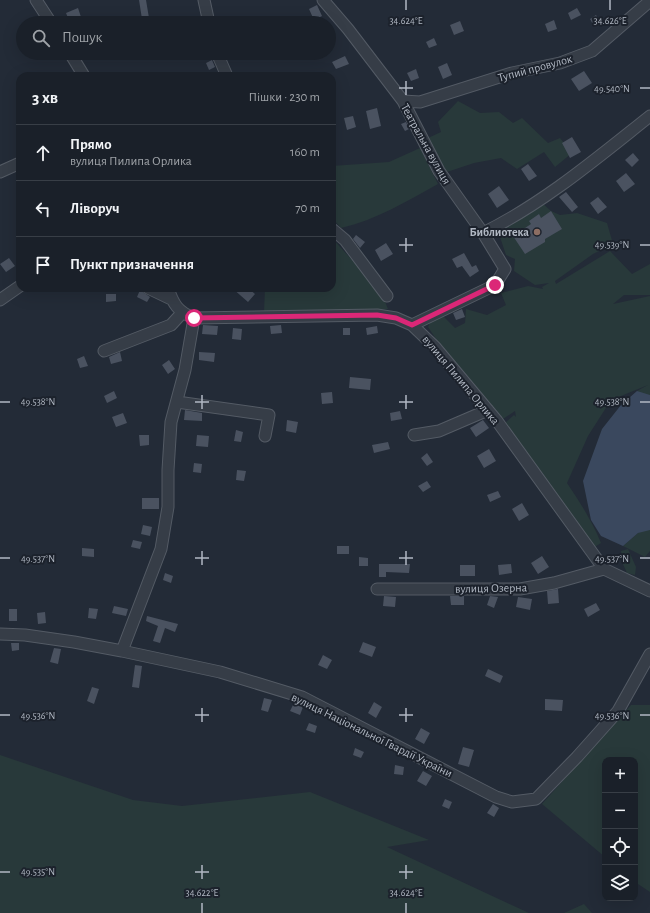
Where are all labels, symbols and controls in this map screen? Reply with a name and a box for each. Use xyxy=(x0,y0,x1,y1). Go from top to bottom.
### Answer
search box xyxy=(16,16,336,60)
text: 34.624°E xyxy=(389,16,423,26)
text: 34.626°E xyxy=(594,16,627,26)
icon: search xyxy=(30,27,52,49)
text: Пошук xyxy=(62,30,102,45)
street label: Тупий провулок xyxy=(497,52,574,85)
text: 49.540°N xyxy=(594,84,630,94)
text: 3 хв xyxy=(32,89,58,106)
text: Пішки · 230 m xyxy=(249,91,320,104)
street label: Театральна вулиця xyxy=(398,102,453,187)
text: Прямо xyxy=(70,137,112,152)
icon: ahead xyxy=(32,142,54,164)
text: 160 m xyxy=(290,146,320,159)
text: вулиця Пилипа Орлика xyxy=(70,155,192,168)
icon: left xyxy=(32,198,54,220)
text: Ліворуч xyxy=(70,201,120,216)
text: 70 m xyxy=(295,202,320,215)
place label: Библиотека xyxy=(469,226,529,238)
marker: Библиотека xyxy=(532,227,542,237)
text: 49.539°N xyxy=(595,240,629,250)
icon: arrive xyxy=(32,254,54,276)
text: Пункт призначення xyxy=(70,257,194,272)
route end xyxy=(486,276,504,294)
route start xyxy=(185,309,203,327)
street label: вулиця Пилипа Орлика xyxy=(420,333,502,428)
text: 49.538°N xyxy=(21,397,55,407)
text: 49.538°N xyxy=(595,397,629,407)
text: 49.537°N xyxy=(21,554,55,564)
text: 49.537°N xyxy=(595,554,629,564)
street label: вулиця Озерна xyxy=(455,581,528,596)
street label: вулиця Національної Гвардії України xyxy=(289,691,454,780)
text: 49.536°N xyxy=(21,711,55,721)
text: 49.536°N xyxy=(595,711,629,721)
map controls xyxy=(602,757,638,901)
button: + xyxy=(602,757,638,793)
button: − xyxy=(602,793,638,829)
button: locate xyxy=(602,829,638,865)
button: layers xyxy=(602,865,638,901)
text: 49.535°N xyxy=(21,867,55,877)
text: 34.622°E xyxy=(186,888,219,898)
text: 34.624°E xyxy=(389,888,423,898)

